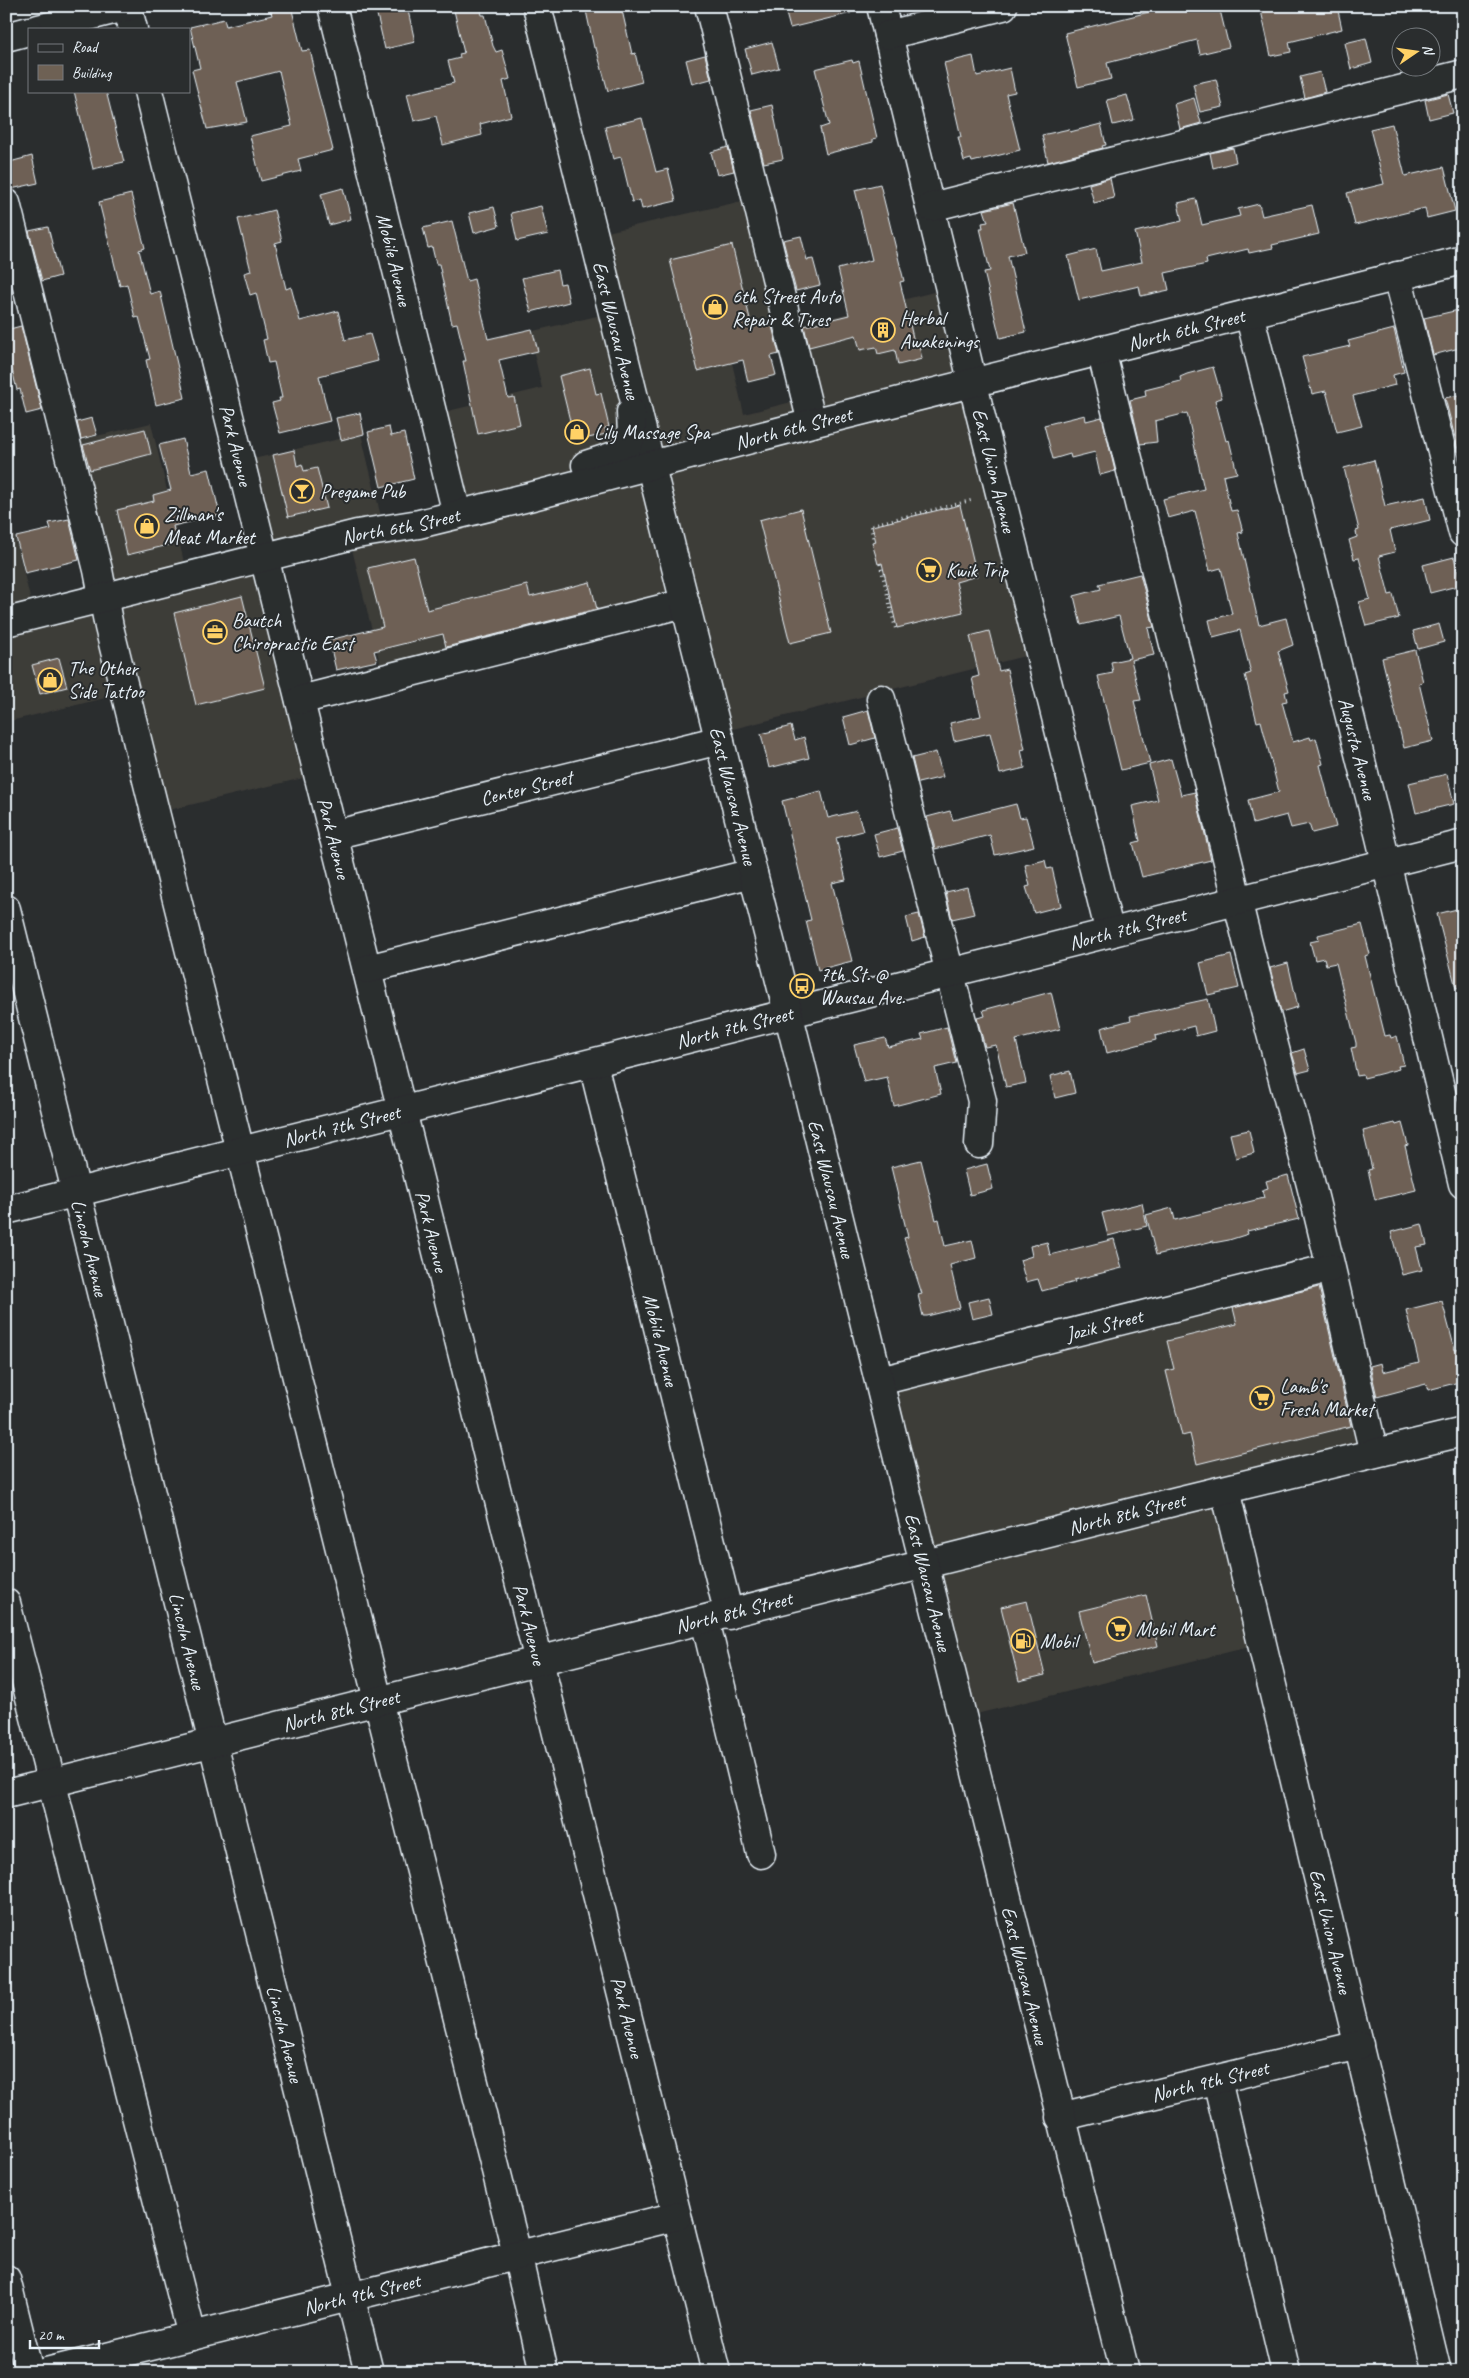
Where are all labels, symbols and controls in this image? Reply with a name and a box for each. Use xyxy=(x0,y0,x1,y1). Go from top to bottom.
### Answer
legend xyxy=(28,28,190,92)
north arrow xyxy=(1392,28,1442,78)
text: Road xyxy=(72,38,99,57)
text: N xyxy=(1419,43,1438,58)
text: Building xyxy=(72,64,112,83)
street label: Mobile Avenue xyxy=(370,211,418,310)
street label: East Wausau Avenue xyxy=(587,259,646,404)
place label: 6th Street Auto Repair & Tires xyxy=(732,284,842,332)
shop icon: 6th Street Auto Repair & Tires xyxy=(702,294,728,320)
street label: North 6th Street xyxy=(1125,303,1249,356)
place label: Herbal Awakenings xyxy=(900,306,981,354)
building icon: Herbal Awakenings xyxy=(870,317,896,343)
street label: North 6th Street xyxy=(732,401,857,456)
street label: Park Avenue xyxy=(214,402,258,490)
street label: East Union Avenue xyxy=(966,406,1022,537)
shop icon: Lily Massage Spa xyxy=(564,419,590,445)
place label: Lily Massage Spa xyxy=(594,420,711,445)
bar icon: Pregame Pub xyxy=(289,478,315,504)
place label: Pregame Pub xyxy=(320,479,407,504)
place label: Zillman's Meat Market xyxy=(164,502,257,550)
street label: North 6th Street xyxy=(339,502,464,550)
shop icon: Zillman's Meat Market xyxy=(134,513,160,539)
supermarket icon: Kwik Trip xyxy=(916,557,942,583)
place label: Kwik Trip xyxy=(946,558,1009,583)
place label: Bautch Chiropractic East xyxy=(232,608,356,656)
office icon: Bautch Chiropractic East xyxy=(202,619,228,645)
place label: The Other Side Tattoo xyxy=(68,656,146,704)
shop icon: The Other Side Tattoo xyxy=(37,667,63,693)
street label: Augusta Avenue xyxy=(1333,695,1383,804)
street label: East Wausau Avenue xyxy=(704,724,763,869)
street label: Center Street xyxy=(478,764,578,811)
street label: Park Avenue xyxy=(311,795,356,883)
street label: North 7th Street xyxy=(1066,902,1191,956)
place label: 7th St. @ Wausau Ave. xyxy=(820,962,905,1010)
bus stop icon: 7th St. @ Wausau Ave. xyxy=(789,973,815,999)
street label: North 7th Street xyxy=(673,1000,798,1054)
street label: North 7th Street xyxy=(281,1099,405,1153)
street label: East Wausau Avenue xyxy=(802,1117,861,1262)
street label: Park Avenue xyxy=(409,1188,454,1276)
street label: Lincoln Avenue xyxy=(66,1197,114,1300)
street label: Mobile Avenue xyxy=(637,1291,684,1390)
street label: Jozik Street xyxy=(1062,1303,1148,1347)
place label: Lamb's Fresh Market xyxy=(1280,1374,1377,1422)
supermarket icon: Lamb's Fresh Market xyxy=(1249,1385,1275,1411)
street label: North 8th Street xyxy=(1066,1487,1190,1541)
street label: East Wausau Avenue xyxy=(899,1511,957,1655)
street label: Park Avenue xyxy=(507,1581,552,1669)
street label: North 8th Street xyxy=(673,1585,797,1639)
street label: Lincoln Avenue xyxy=(163,1590,211,1693)
supermarket icon: Mobil Mart xyxy=(1106,1616,1132,1642)
place label: Mobil Mart xyxy=(1136,1617,1217,1642)
fuel station icon: Mobil xyxy=(1010,1628,1036,1654)
place label: Mobil xyxy=(1040,1629,1081,1654)
street label: North 8th Street xyxy=(280,1684,404,1737)
street label: East Union Avenue xyxy=(1304,1867,1358,1998)
street label: East Wausau Avenue xyxy=(996,1904,1054,2049)
street label: Park Avenue xyxy=(605,1974,650,2062)
street label: Lincoln Avenue xyxy=(261,1983,309,2086)
street label: North 9th Street xyxy=(1149,2055,1273,2108)
street label: North 9th Street xyxy=(301,2267,425,2321)
scale bar xyxy=(30,2318,99,2350)
text: 20 m xyxy=(38,2326,65,2345)

